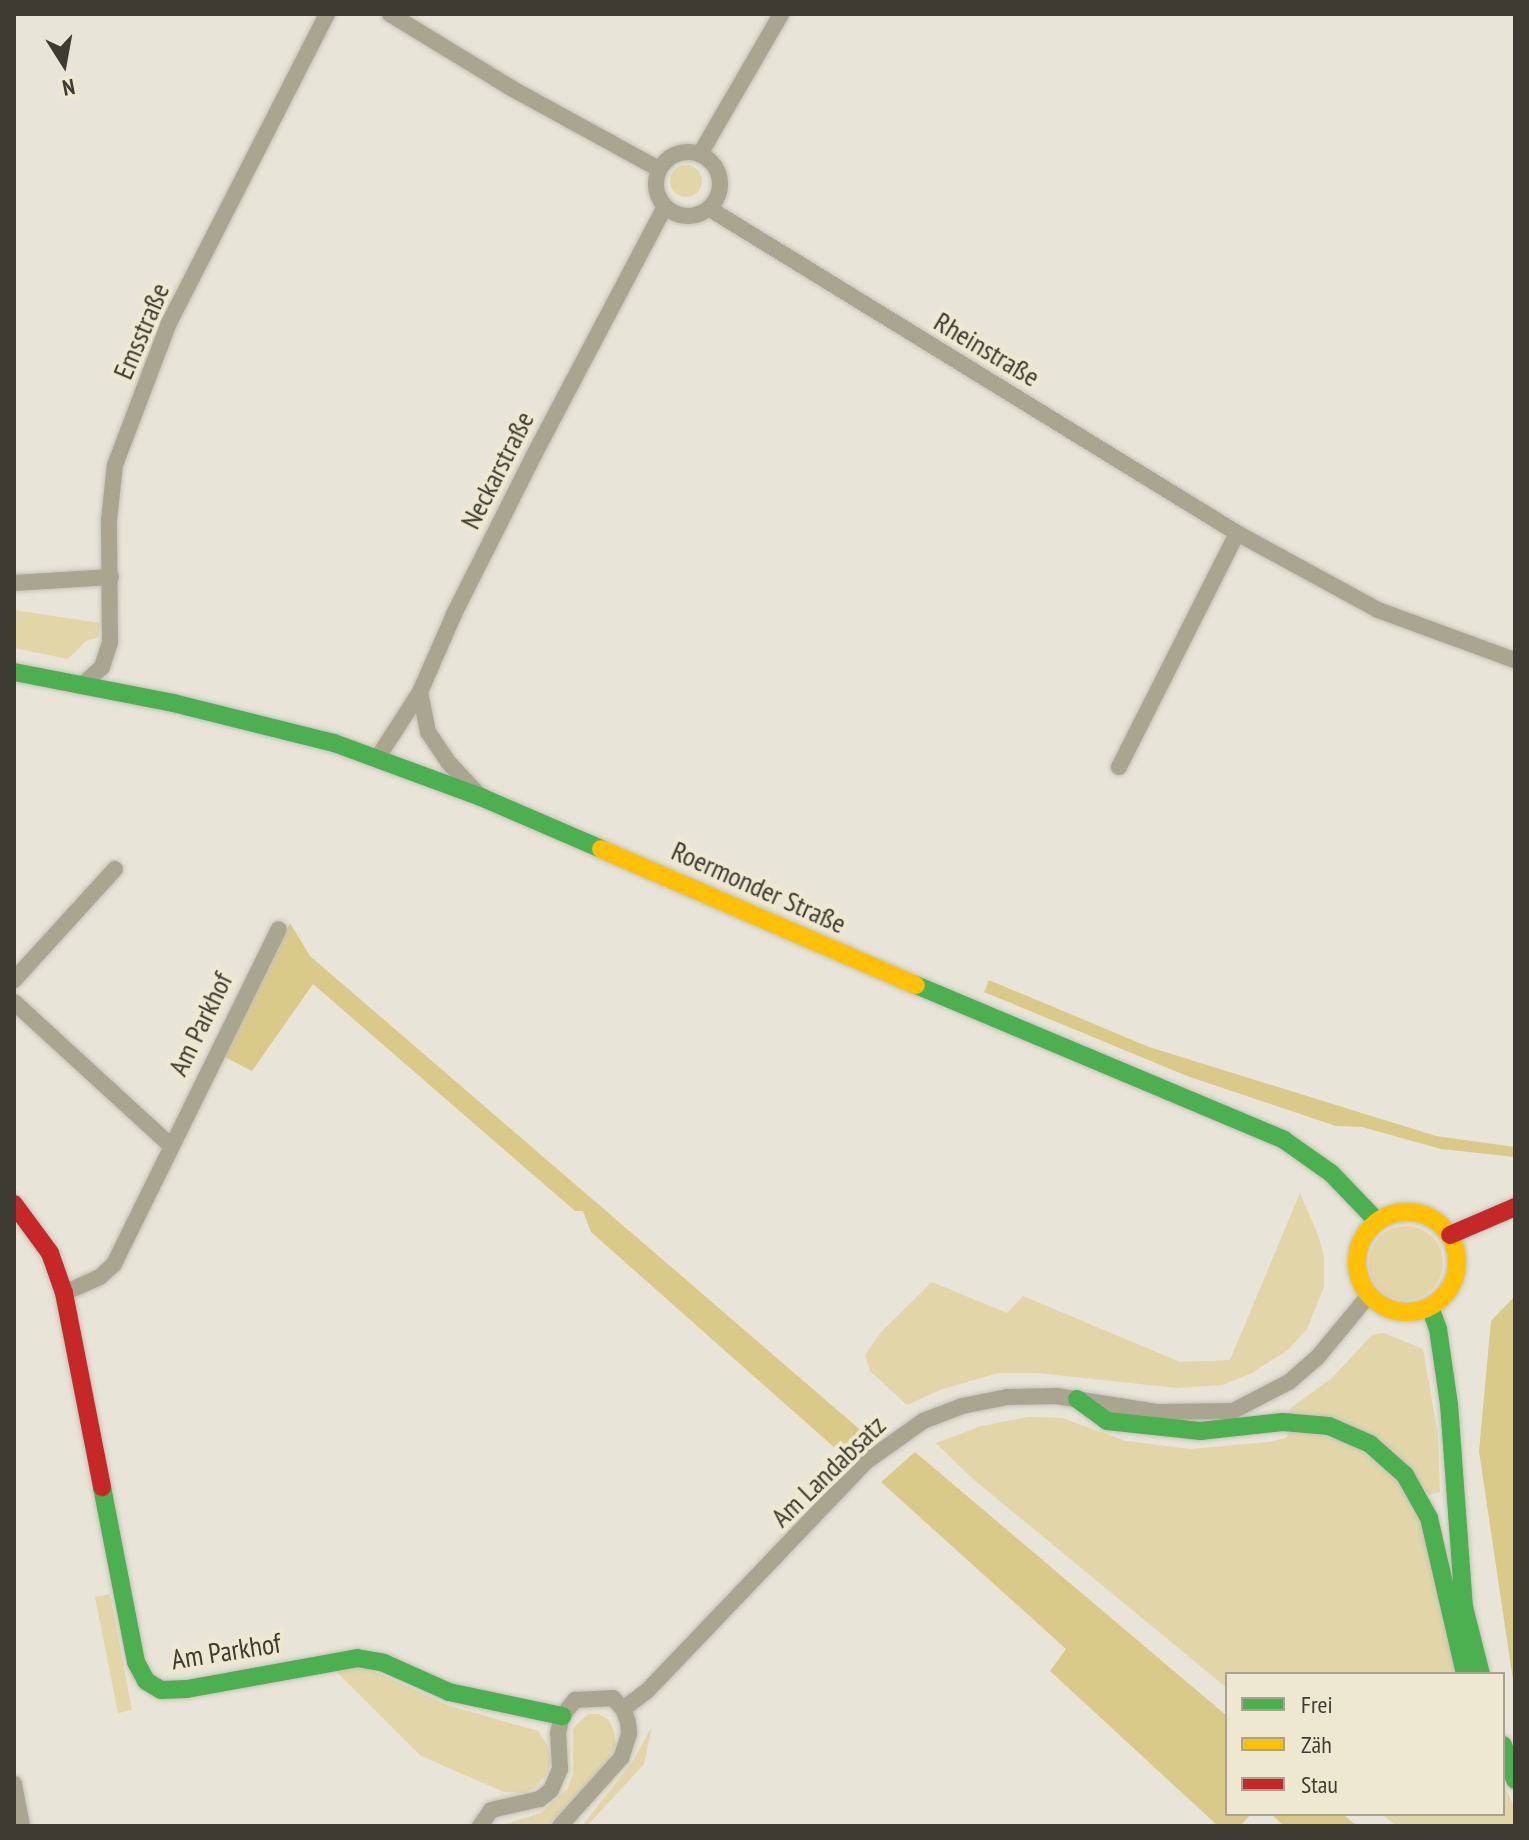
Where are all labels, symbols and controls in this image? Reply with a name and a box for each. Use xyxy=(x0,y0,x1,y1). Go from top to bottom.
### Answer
north arrow xyxy=(24,24,104,104)
text: N xyxy=(60,73,77,102)
street label: Emsstraße xyxy=(106,278,176,384)
street label: Rheinstraße xyxy=(928,304,1046,394)
street label: Neckarstraße xyxy=(453,406,541,534)
street label: Roermonder Straße xyxy=(667,834,851,940)
street label: Am Parkhof xyxy=(161,967,239,1081)
street label: Am Landabsatz xyxy=(764,1408,892,1534)
street label: Am Parkhof xyxy=(169,1626,283,1676)
legend xyxy=(1225,1672,1505,1816)
text: Frei xyxy=(1301,1689,1333,1720)
text: Zäh xyxy=(1301,1729,1332,1760)
text: Stau xyxy=(1301,1769,1338,1800)

